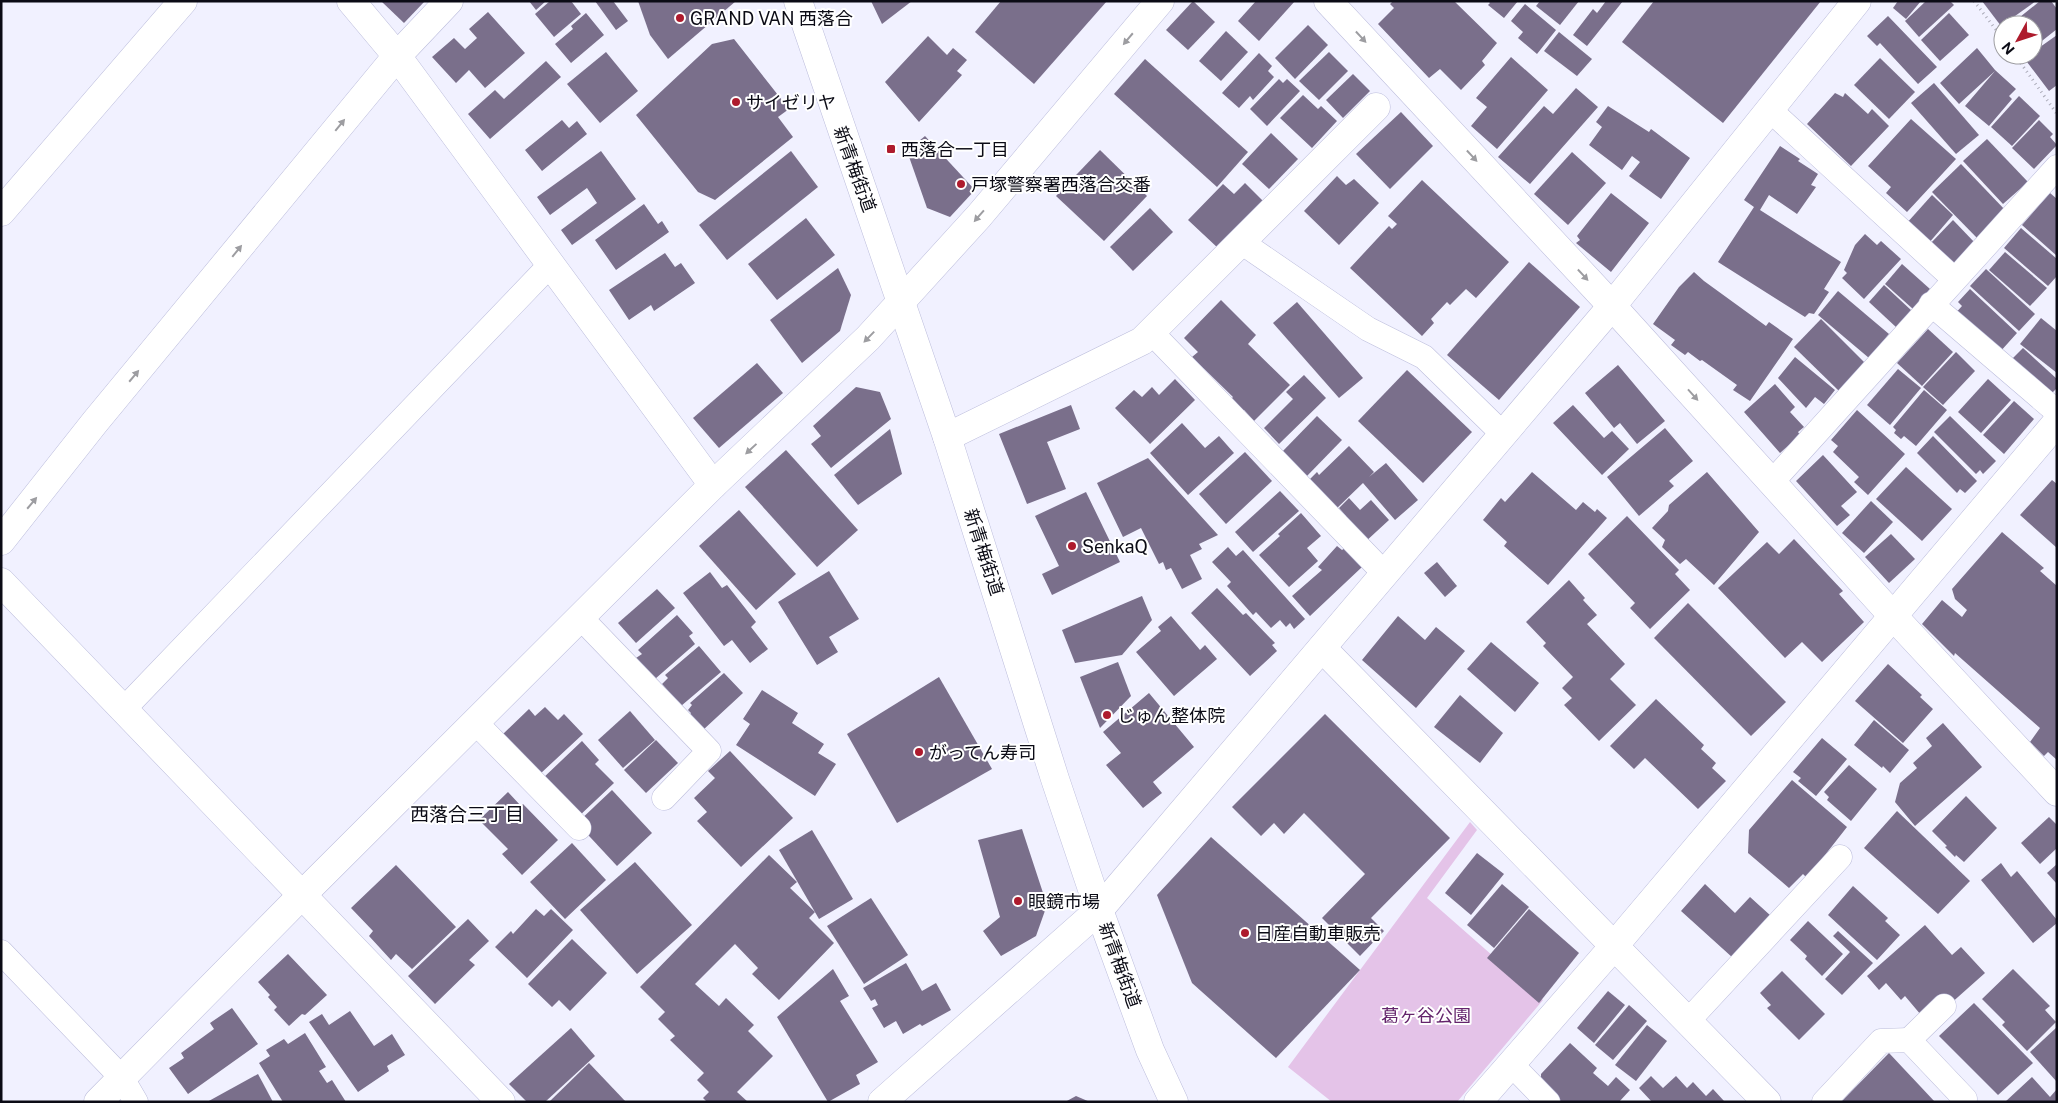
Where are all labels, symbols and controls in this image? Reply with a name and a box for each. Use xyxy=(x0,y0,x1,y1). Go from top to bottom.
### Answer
place label: GRAND VAN 西落合 xyxy=(690,8,853,29)
marker: GRAND VAN 西落合 xyxy=(674,12,686,24)
north arrow xyxy=(1993,15,2043,65)
one-way arrow xyxy=(1355,31,1367,43)
one-way arrow xyxy=(1123,32,1134,45)
text: N xyxy=(1998,39,2018,58)
place label: サイゼリヤ xyxy=(746,92,836,113)
marker: サイゼリヤ xyxy=(730,96,742,108)
one-way arrow xyxy=(334,120,346,132)
street label: 新青梅街道 xyxy=(830,123,880,215)
place label: 西落合一丁目 xyxy=(901,139,1009,160)
marker: 西落合一丁目 xyxy=(885,143,897,155)
one-way arrow xyxy=(1466,149,1478,161)
place label: 戸塚警察署西落合交番 xyxy=(971,174,1151,195)
marker: 戸塚警察署西落合交番 xyxy=(955,178,967,190)
one-way arrow xyxy=(973,210,984,223)
one-way arrow xyxy=(231,245,242,258)
one-way arrow xyxy=(1577,268,1589,280)
one-way arrow xyxy=(863,330,875,342)
one-way arrow xyxy=(128,370,139,383)
one-way arrow xyxy=(1687,388,1698,401)
one-way arrow xyxy=(746,443,758,455)
one-way arrow xyxy=(27,497,38,510)
street label: 新青梅街道 xyxy=(960,506,1008,598)
place label: SenkaQ xyxy=(1082,536,1148,557)
marker: SenkaQ xyxy=(1066,540,1078,552)
place label: じゅん整体院 xyxy=(1117,705,1225,726)
marker: じゅん整体院 xyxy=(1101,709,1113,721)
place label: がってん寿司 xyxy=(929,742,1036,763)
marker: がってん寿司 xyxy=(913,746,925,758)
district label: 西落合三丁目 xyxy=(410,803,524,825)
place label: 眼鏡市場 xyxy=(1028,891,1100,912)
marker: 眼鏡市場 xyxy=(1012,895,1024,907)
street label: 新青梅街道 xyxy=(1095,919,1145,1011)
place label: 日産自動車販売 xyxy=(1255,923,1381,944)
marker: 日産自動車販売 xyxy=(1239,927,1251,939)
park label: 葛ヶ谷公園 xyxy=(1381,1005,1471,1026)

